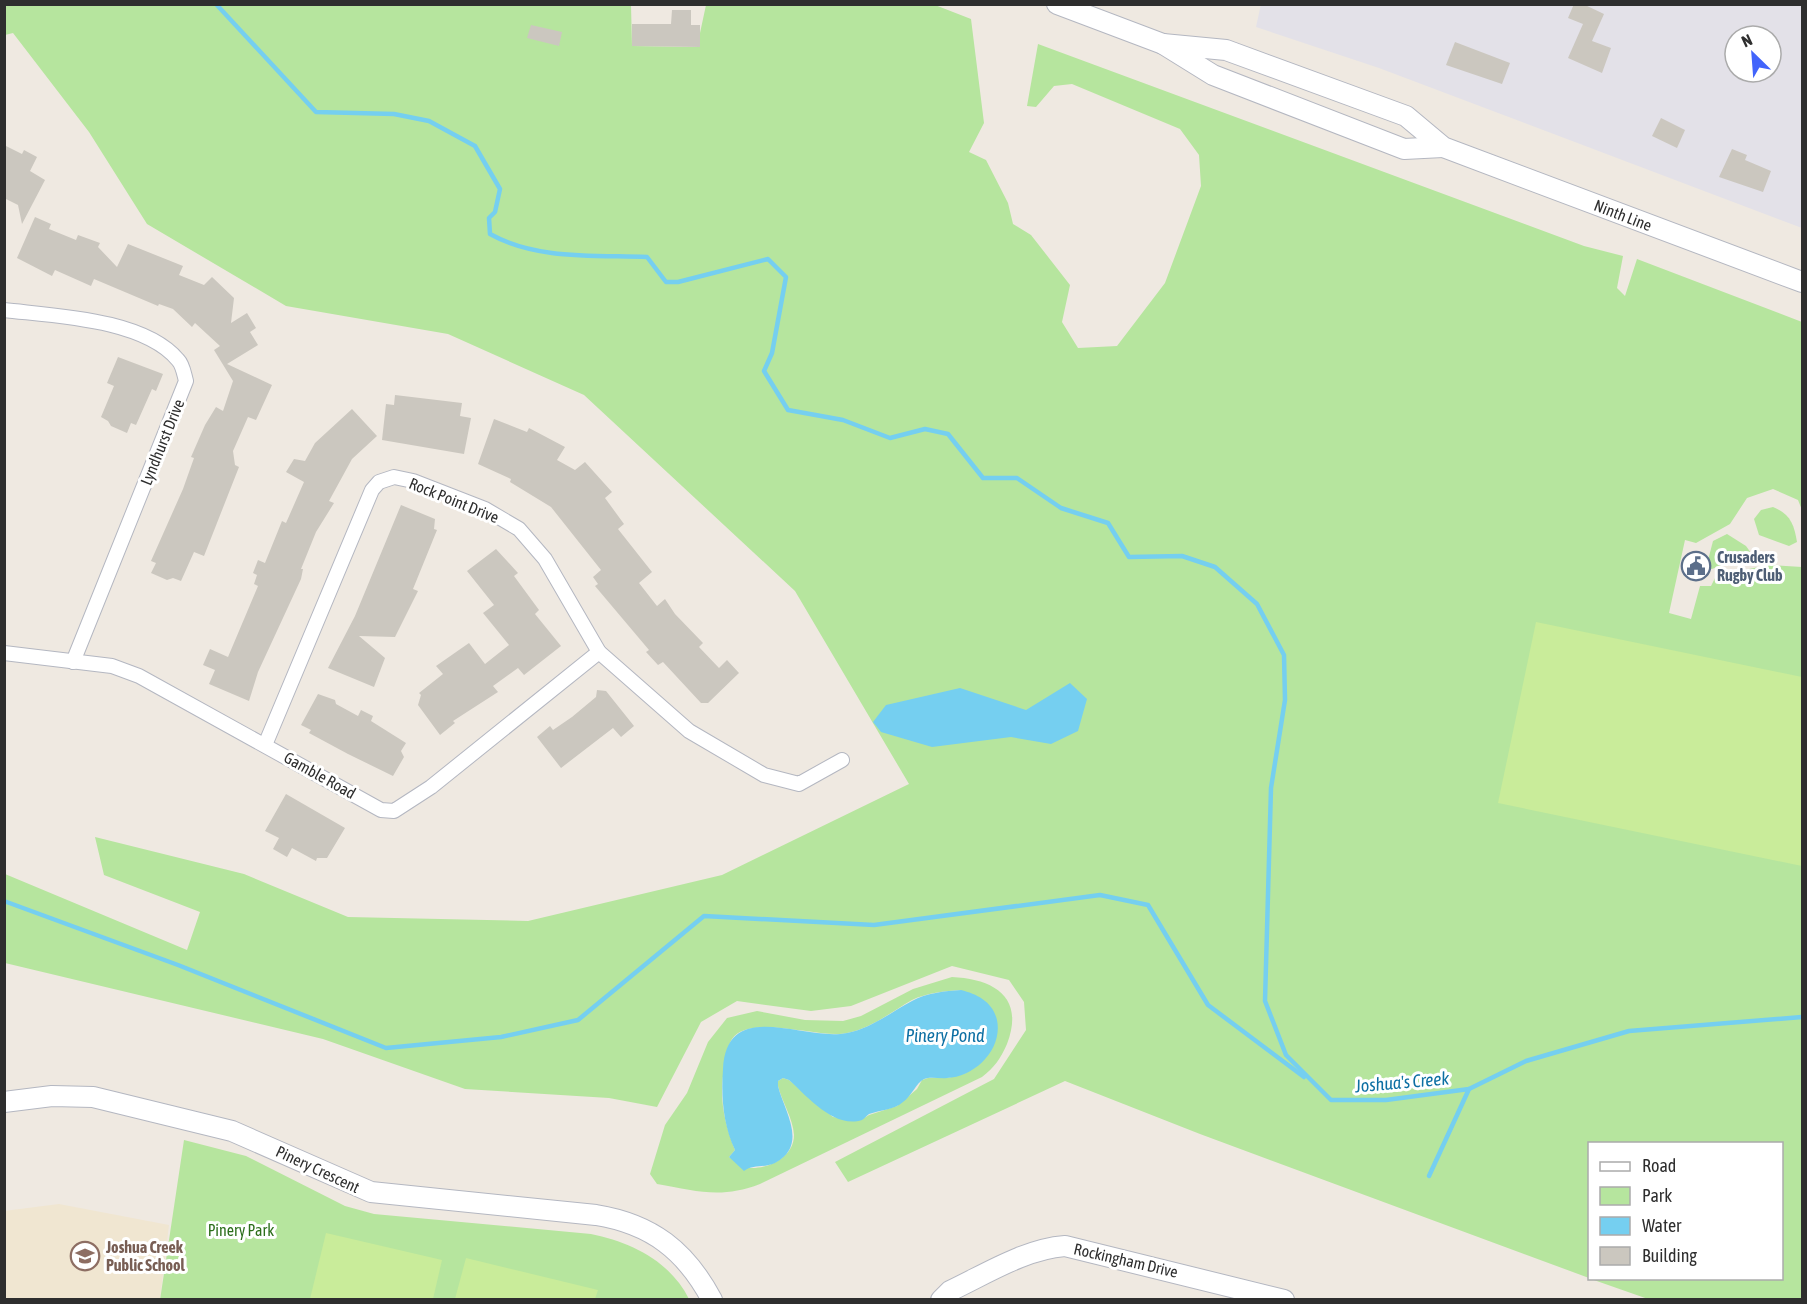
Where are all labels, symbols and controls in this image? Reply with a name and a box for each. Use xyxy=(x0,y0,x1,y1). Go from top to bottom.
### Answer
north arrow xyxy=(1723,24,1783,84)
text: N xyxy=(1739,30,1755,51)
street label: Ninth Line xyxy=(1592,196,1654,234)
street label: Lyndhurst Drive xyxy=(137,396,188,488)
street label: Rock Point Drive xyxy=(407,474,501,526)
place label: Crusaders Rugby Club xyxy=(1717,548,1783,584)
public building icon: Crusaders Rugby Club xyxy=(1680,550,1712,582)
street label: Gamble Road xyxy=(281,748,359,802)
water label: Pinery Pond xyxy=(905,1025,985,1046)
water label: Joshua's Creek xyxy=(1353,1067,1451,1097)
street label: Pinery Crescent xyxy=(273,1142,363,1197)
legend xyxy=(1588,1142,1783,1280)
text: Road xyxy=(1642,1155,1676,1176)
text: Park xyxy=(1642,1185,1672,1206)
text: Water xyxy=(1642,1215,1682,1236)
park label: Pinery Park xyxy=(208,1221,274,1240)
place label: Joshua Creek Public School xyxy=(105,1238,186,1274)
street label: Rockingham Drive xyxy=(1072,1239,1180,1282)
school or university icon: Joshua Creek Public School xyxy=(69,1240,101,1272)
text: Building xyxy=(1642,1245,1697,1266)

